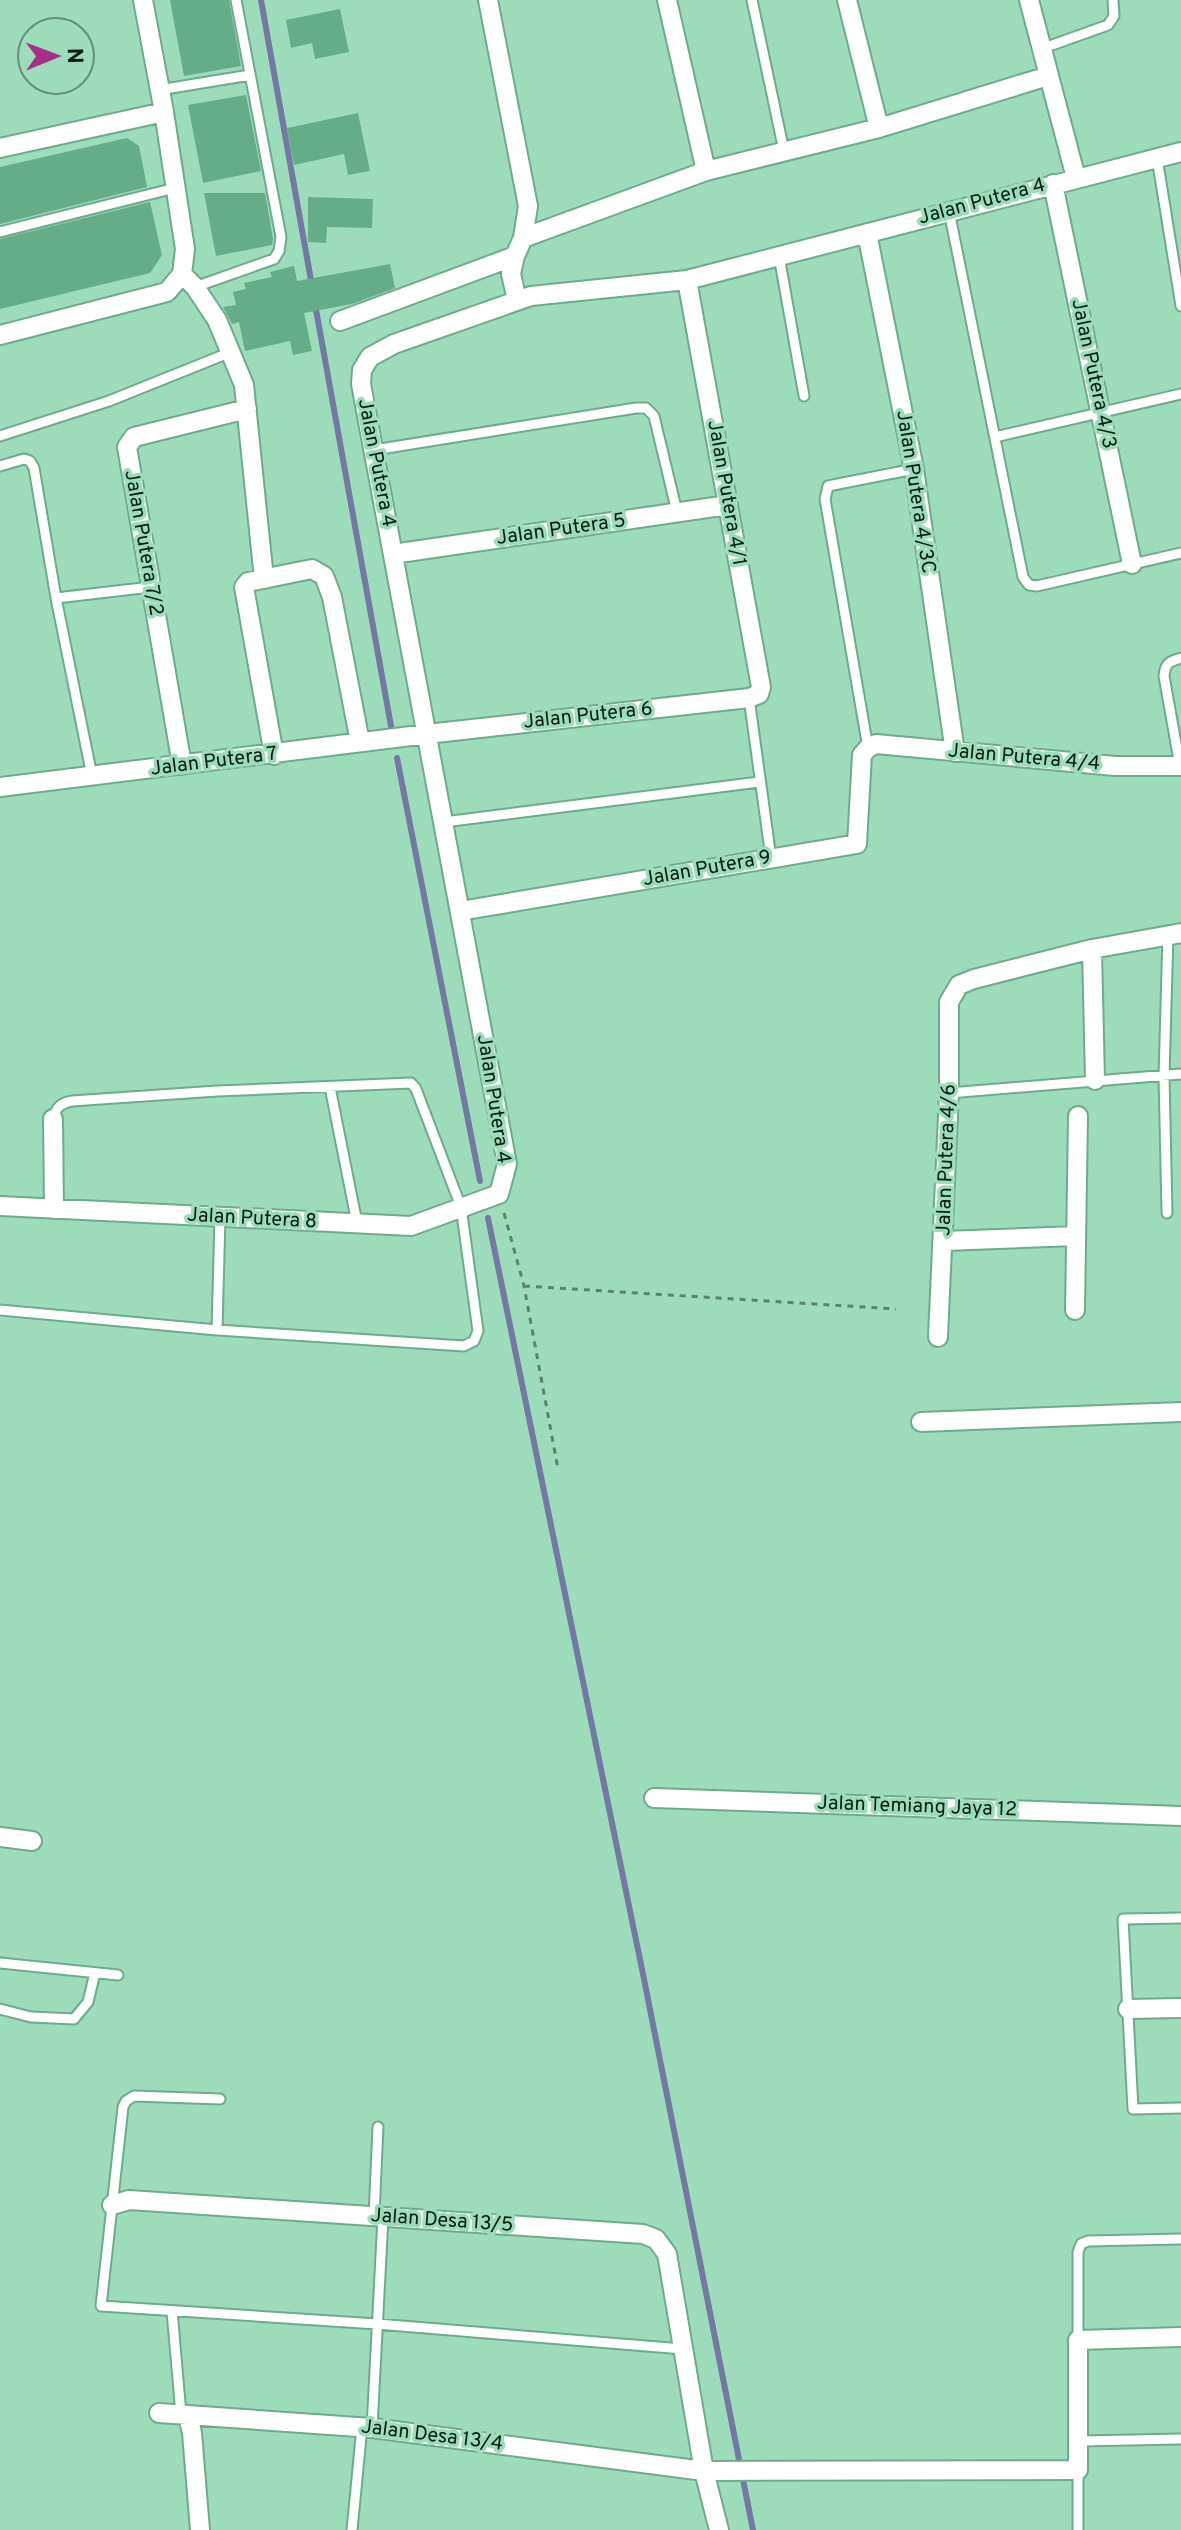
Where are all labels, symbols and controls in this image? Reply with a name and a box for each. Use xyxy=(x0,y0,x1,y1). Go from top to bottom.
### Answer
north arrow xyxy=(16,16,96,96)
text: N xyxy=(60,48,87,64)
street label: Jalan Putera 4 xyxy=(916,173,1048,231)
street label: Jalan Putera 4/3 xyxy=(1064,297,1122,451)
street label: Jalan Putera 4 xyxy=(351,397,401,529)
street label: Jalan Putera 4/3C xyxy=(889,409,941,575)
street label: Jalan Putera 4/1 xyxy=(700,418,752,568)
street label: Jalan Putera 7/2 xyxy=(117,468,169,618)
street label: Jalan Putera 5 xyxy=(495,508,627,552)
street label: Jalan Putera 6 xyxy=(522,696,654,736)
street label: Jalan Putera 4/4 xyxy=(947,738,1101,778)
street label: Jalan Putera 7 xyxy=(149,741,279,783)
street label: Jalan Putera 9 xyxy=(641,845,773,893)
street label: Jalan Putera 4 xyxy=(470,1033,516,1165)
street label: Jalan Putera 4/6 xyxy=(931,1084,963,1236)
street label: Jalan Putera 8 xyxy=(186,1203,318,1235)
street label: Jalan Temiang Jaya 12 xyxy=(816,1791,1018,1823)
street label: Jalan Desa 13/5 xyxy=(370,2203,514,2239)
street label: Jalan Desa 13/4 xyxy=(359,2414,505,2458)

